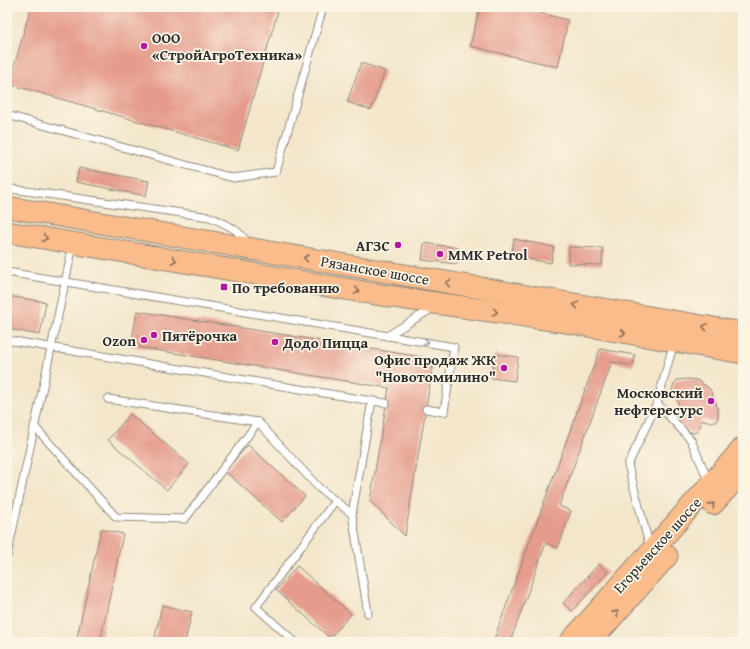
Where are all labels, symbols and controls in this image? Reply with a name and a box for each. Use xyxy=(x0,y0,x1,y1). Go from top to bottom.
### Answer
place label: ООО «СтройАгроТехника» xyxy=(152,27,302,65)
marker: ООО «СтройАгроТехника» xyxy=(139,41,149,51)
one-way arrow xyxy=(42,233,49,242)
place label: АГЗС xyxy=(356,235,390,256)
marker: АГЗС xyxy=(393,240,403,250)
place label: MMK Petrol xyxy=(448,244,528,265)
marker: MMK Petrol xyxy=(435,249,445,259)
street label: Рязанское шоссе xyxy=(319,250,431,290)
one-way arrow xyxy=(171,255,177,264)
one-way arrow xyxy=(303,255,309,263)
place label: По требованию xyxy=(232,277,340,298)
one-way arrow xyxy=(445,279,451,288)
marker: По требованию xyxy=(219,282,229,292)
one-way arrow xyxy=(354,286,360,295)
one-way arrow xyxy=(573,301,580,309)
one-way arrow xyxy=(492,307,498,316)
one-way arrow xyxy=(701,323,708,331)
place label: Пятёрочка xyxy=(162,325,238,346)
one-way arrow xyxy=(620,328,626,337)
place label: Ozon xyxy=(103,330,136,351)
marker: Пятёрочка xyxy=(149,330,159,340)
place label: Додо Пицца xyxy=(282,332,368,353)
marker: Ozon xyxy=(139,335,149,345)
marker: Додо Пицца xyxy=(270,337,280,347)
one-way arrow xyxy=(422,338,429,346)
place label: Офис продаж ЖК "Новотомилино" xyxy=(374,349,496,387)
marker: Офис продаж ЖК "Новотомилино" xyxy=(499,363,509,373)
place label: Московский нефтересурс xyxy=(614,382,704,420)
marker: Московский нефтересурс xyxy=(706,396,716,406)
street label: Егорьевское шоссе xyxy=(608,492,706,598)
one-way arrow xyxy=(708,503,715,510)
one-way arrow xyxy=(612,610,619,618)

